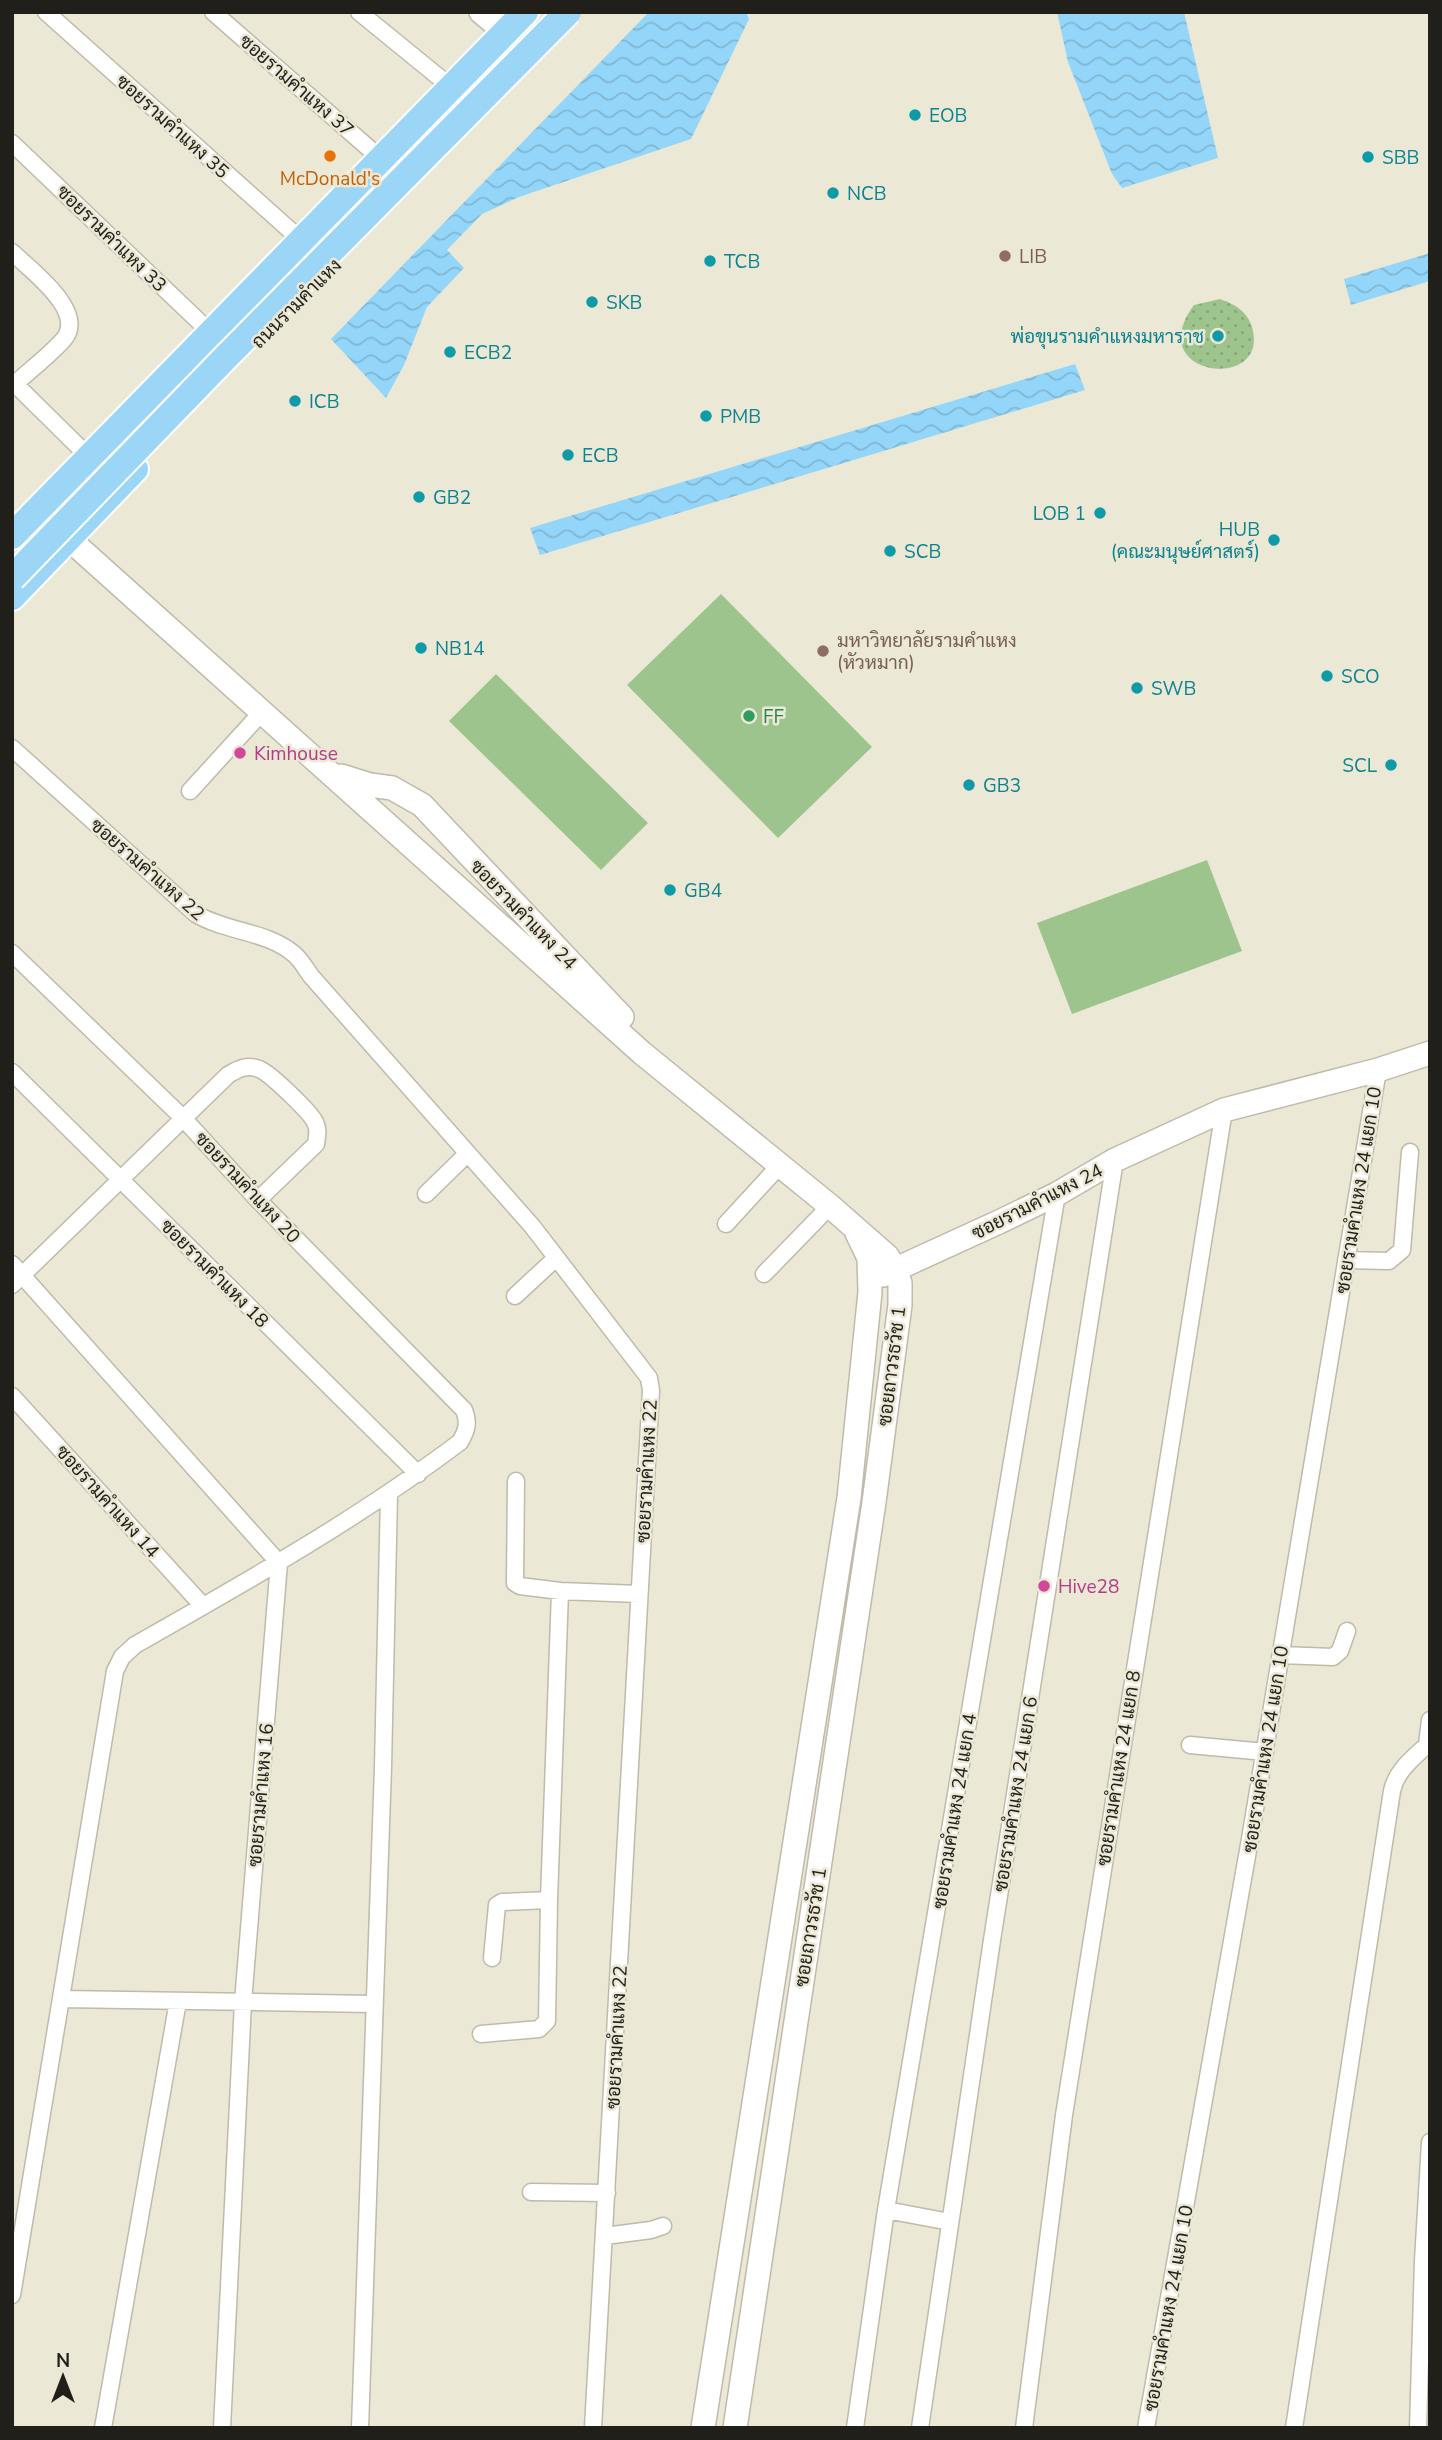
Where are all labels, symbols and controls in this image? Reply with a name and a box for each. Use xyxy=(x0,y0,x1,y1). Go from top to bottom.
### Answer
street label: ซอยรามคำแหง 37 xyxy=(234,29,359,143)
street label: ซอยรามคำแหง 35 xyxy=(110,69,234,185)
place label: EOB xyxy=(929,103,967,129)
marker: EOB xyxy=(907,107,923,123)
place label: SBB xyxy=(1382,145,1419,171)
marker: McDonald's xyxy=(322,148,338,164)
marker: SBB xyxy=(1360,149,1376,165)
place label: McDonald's xyxy=(280,166,380,192)
street label: ซอยรามคำแหง 33 xyxy=(51,179,172,298)
place label: NCB xyxy=(847,181,887,207)
marker: NCB xyxy=(825,185,841,201)
place label: LIB xyxy=(1019,244,1047,270)
marker: LIB xyxy=(997,248,1013,264)
place label: TCB xyxy=(724,249,760,275)
street label: ถนนรามคำแหง xyxy=(246,253,348,355)
marker: TCB xyxy=(702,253,718,269)
place label: SKB xyxy=(606,290,642,316)
marker: SKB xyxy=(584,294,600,310)
place label: พ่อขุนรามคำแหงมหาราช xyxy=(1010,324,1204,350)
marker: พ่อขุนรามคำแหงมหาราช xyxy=(1210,328,1226,344)
place label: ECB2 xyxy=(464,340,512,366)
marker: ECB2 xyxy=(442,344,458,360)
place label: ICB xyxy=(309,389,340,415)
marker: ICB xyxy=(287,393,303,409)
place label: PMB xyxy=(720,404,761,430)
marker: PMB xyxy=(698,408,714,424)
place label: ECB xyxy=(582,443,619,469)
marker: ECB xyxy=(560,447,576,463)
place label: GB2 xyxy=(433,485,471,511)
marker: GB2 xyxy=(411,489,427,505)
place label: LOB 1 xyxy=(1033,501,1086,527)
marker: LOB 1 xyxy=(1092,505,1108,521)
place label: HUB (คณะมนุษย์ศาสตร์) xyxy=(1111,517,1260,565)
marker: HUB (คณะมนุษย์ศาสตร์) xyxy=(1266,532,1282,548)
place label: SCB xyxy=(904,539,941,565)
marker: SCB xyxy=(882,543,898,559)
place label: มหาวิทยาลัยรามคำแหง (หัวหมาก) xyxy=(837,628,1017,676)
place label: NB14 xyxy=(435,636,485,662)
marker: NB14 xyxy=(413,640,429,656)
marker: มหาวิทยาลัยรามคำแหง (หัวหมาก) xyxy=(815,643,831,659)
place label: SCO xyxy=(1341,664,1380,690)
marker: SCO xyxy=(1319,668,1335,684)
place label: SWB xyxy=(1151,676,1196,702)
marker: SWB xyxy=(1129,680,1145,696)
place label: FF xyxy=(763,704,784,730)
marker: FF xyxy=(741,708,757,724)
place label: Kimhouse xyxy=(254,741,338,767)
marker: Kimhouse xyxy=(232,745,248,761)
place label: SCL xyxy=(1342,753,1378,779)
marker: SCL xyxy=(1383,757,1399,773)
place label: GB3 xyxy=(983,773,1021,799)
marker: GB3 xyxy=(961,777,977,793)
street label: ซอยรามคำแหง 22 xyxy=(85,813,210,927)
street label: ซอยรามคำแหง 24 xyxy=(464,854,583,975)
place label: GB4 xyxy=(684,878,722,904)
marker: GB4 xyxy=(662,882,678,898)
street label: ซอยรามคำแหง 24 แยก 10 xyxy=(1330,1085,1388,1296)
street label: ซอยรามคำแหง 20 xyxy=(189,1126,306,1249)
street label: ซอยรามคำแหง 24 xyxy=(967,1158,1107,1246)
street label: ซอยรามคำแหง 18 xyxy=(154,1214,274,1334)
street label: ซอยถาวรธวัช 1 xyxy=(872,1305,912,1428)
street label: ซอยรามคำแหง 22 xyxy=(630,1399,664,1544)
street label: ซอยรามคำแหง 14 xyxy=(49,1440,165,1564)
place label: Hive28 xyxy=(1058,1574,1119,1600)
marker: Hive28 xyxy=(1036,1578,1052,1594)
street label: ซอยรามคำแหง 24 แยก 10 xyxy=(1237,1644,1295,1855)
street label: ซอยรามคำแหง 24 แยก 8 xyxy=(1091,1668,1147,1868)
street label: ซอยรามคำแหง 24 แยก 6 xyxy=(988,1694,1044,1894)
street label: ซอยรามคำแหง 24 แยก 4 xyxy=(927,1711,983,1911)
street label: ซอยรามคำแหง 16 xyxy=(242,1722,280,1868)
street label: ซอยถาวรธวัช 1 xyxy=(789,1865,833,1989)
street label: ซอยรามคำแหง 22 xyxy=(600,1965,634,2110)
street label: ซอยรามคำแหง 24 แยก 10 xyxy=(1138,2203,1200,2413)
north arrow xyxy=(28,2342,98,2412)
text: N xyxy=(56,2348,70,2374)

